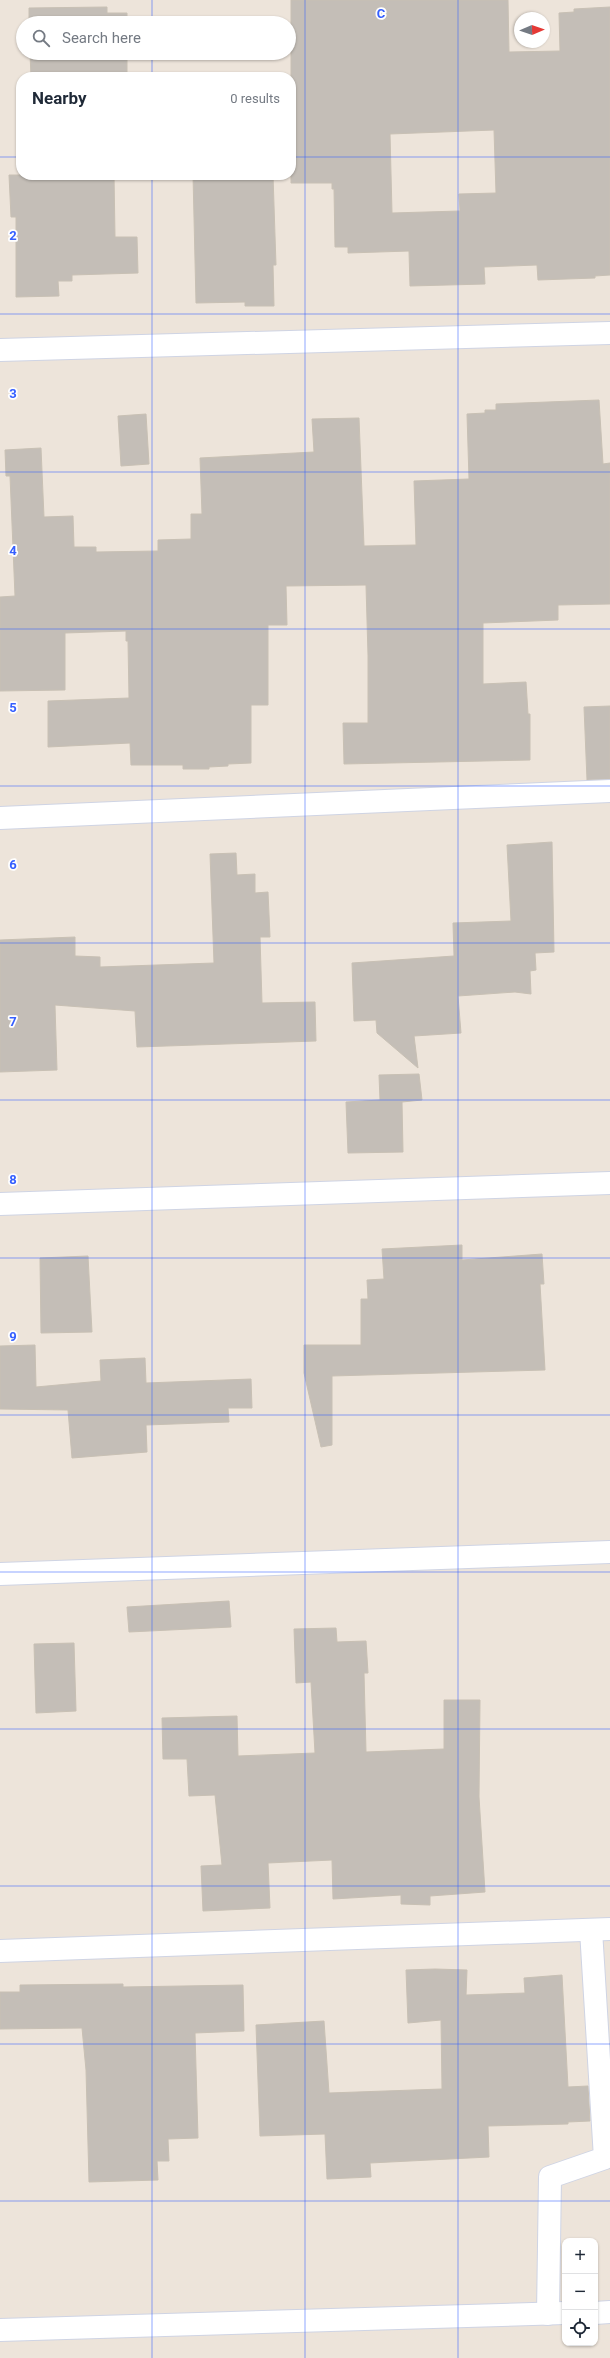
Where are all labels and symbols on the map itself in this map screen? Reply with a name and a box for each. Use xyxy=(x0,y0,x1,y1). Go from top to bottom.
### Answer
text: C xyxy=(377,6,386,21)
north arrow xyxy=(514,12,550,48)
text: 2 xyxy=(9,228,17,243)
text: 3 xyxy=(9,386,17,401)
text: 4 xyxy=(9,543,17,558)
text: 5 xyxy=(9,700,17,715)
text: 6 xyxy=(9,857,17,872)
text: 7 xyxy=(9,1014,17,1029)
text: 8 xyxy=(9,1172,17,1187)
text: 9 xyxy=(9,1329,17,1344)

